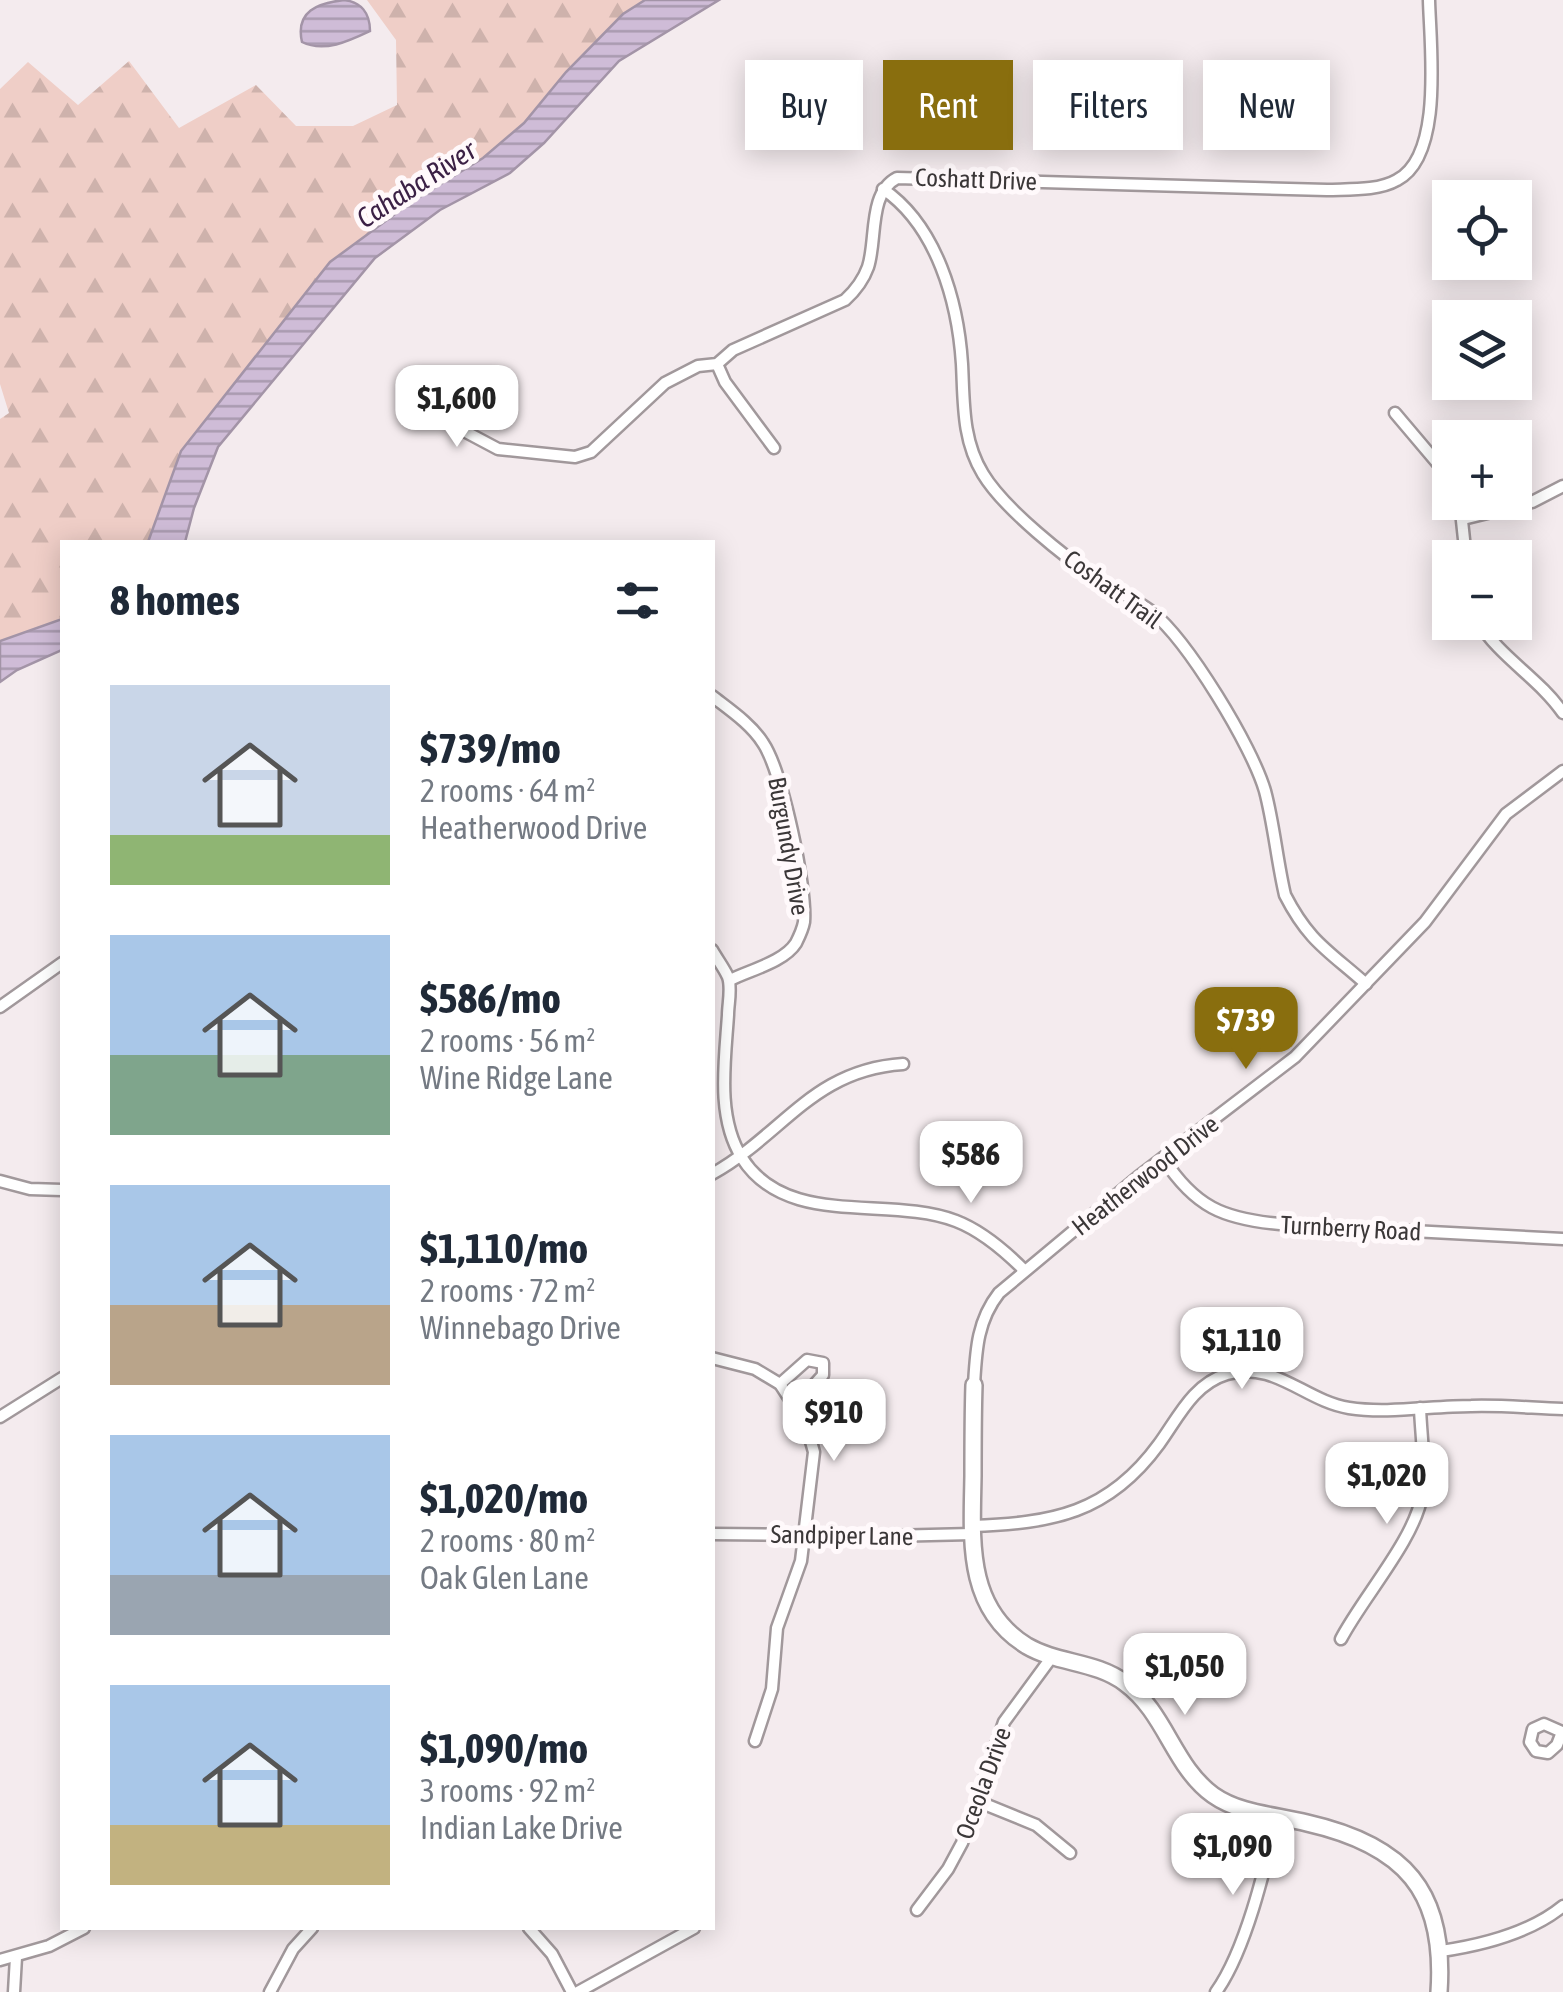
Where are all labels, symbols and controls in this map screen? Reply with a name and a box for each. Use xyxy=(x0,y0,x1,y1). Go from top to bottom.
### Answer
chip: Buy xyxy=(745,60,863,150)
chip: Rent xyxy=(883,60,1013,150)
chip: Filters xyxy=(1033,60,1183,150)
chip: New xyxy=(1203,60,1330,150)
water label: Cahaba River xyxy=(351,133,483,234)
street label: Coshatt Drive xyxy=(915,163,1037,195)
map controls xyxy=(1432,180,1532,640)
button: locate xyxy=(1432,180,1532,280)
button: layers xyxy=(1432,300,1532,400)
pin: $1,600 xyxy=(376,365,538,450)
text: $1,600 xyxy=(417,379,497,416)
button: + xyxy=(1432,420,1532,520)
button: − xyxy=(1432,540,1532,640)
street label: Coshatt Trail xyxy=(1059,544,1168,634)
icon: filters xyxy=(610,573,665,628)
text: 8 homes xyxy=(110,576,240,624)
text: $739/mo xyxy=(420,724,561,772)
icon: home xyxy=(190,725,310,845)
text: 2 rooms · 64 m² xyxy=(420,772,595,809)
street label: Burgundy Drive xyxy=(763,775,815,917)
text: Heatherwood Drive xyxy=(420,809,647,846)
text: $586/mo xyxy=(420,974,561,1022)
icon: home xyxy=(190,975,310,1095)
pin: $739 xyxy=(1187,987,1305,1072)
text: $739 xyxy=(1217,1001,1275,1038)
text: 2 rooms · 56 m² xyxy=(420,1022,595,1059)
text: Wine Ridge Lane xyxy=(420,1059,613,1096)
street label: Heatherwood Drive xyxy=(1066,1109,1224,1241)
pin: $586 xyxy=(912,1121,1030,1206)
text: $586 xyxy=(942,1135,1000,1172)
street label: Turnberry Road xyxy=(1280,1210,1422,1246)
text: $1,110/mo xyxy=(420,1224,588,1272)
icon: home xyxy=(190,1225,310,1345)
text: 2 rooms · 72 m² xyxy=(420,1272,595,1309)
pin: $1,110 xyxy=(1161,1307,1323,1392)
text: Winnebago Drive xyxy=(420,1309,621,1346)
text: $1,110 xyxy=(1202,1321,1282,1358)
pin: $910 xyxy=(775,1379,893,1464)
text: $910 xyxy=(805,1393,863,1430)
pin: $1,020 xyxy=(1306,1442,1468,1527)
text: $1,020 xyxy=(1347,1456,1427,1493)
text: $1,020/mo xyxy=(420,1474,588,1522)
icon: home xyxy=(190,1475,310,1595)
street label: Sandpiper Lane xyxy=(771,1520,913,1550)
text: 2 rooms · 80 m² xyxy=(420,1522,595,1559)
text: Oak Glen Lane xyxy=(420,1559,589,1596)
pin: $1,050 xyxy=(1104,1633,1266,1718)
text: $1,050 xyxy=(1145,1647,1225,1684)
street label: Oceola Drive xyxy=(950,1723,1016,1843)
text: $1,090/mo xyxy=(420,1724,588,1772)
icon: home xyxy=(190,1725,310,1845)
text: 3 rooms · 92 m² xyxy=(420,1772,595,1809)
text: Indian Lake Drive xyxy=(420,1809,623,1846)
pin: $1,090 xyxy=(1152,1813,1314,1898)
text: $1,090 xyxy=(1193,1827,1273,1864)

